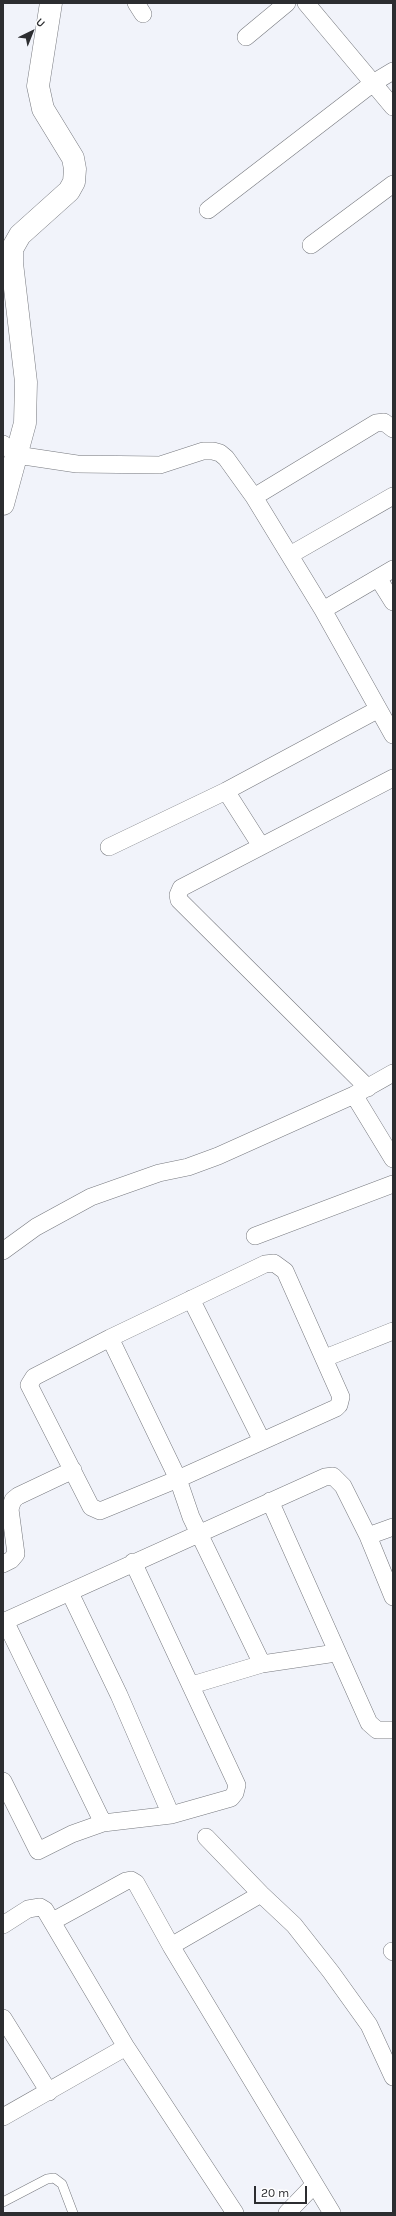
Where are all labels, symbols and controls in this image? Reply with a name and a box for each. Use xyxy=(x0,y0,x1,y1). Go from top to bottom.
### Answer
north arrow xyxy=(12,12,52,52)
text: U xyxy=(33,16,48,30)
scale bar xyxy=(256,2178,309,2204)
text: 20 m xyxy=(261,2186,289,2200)

